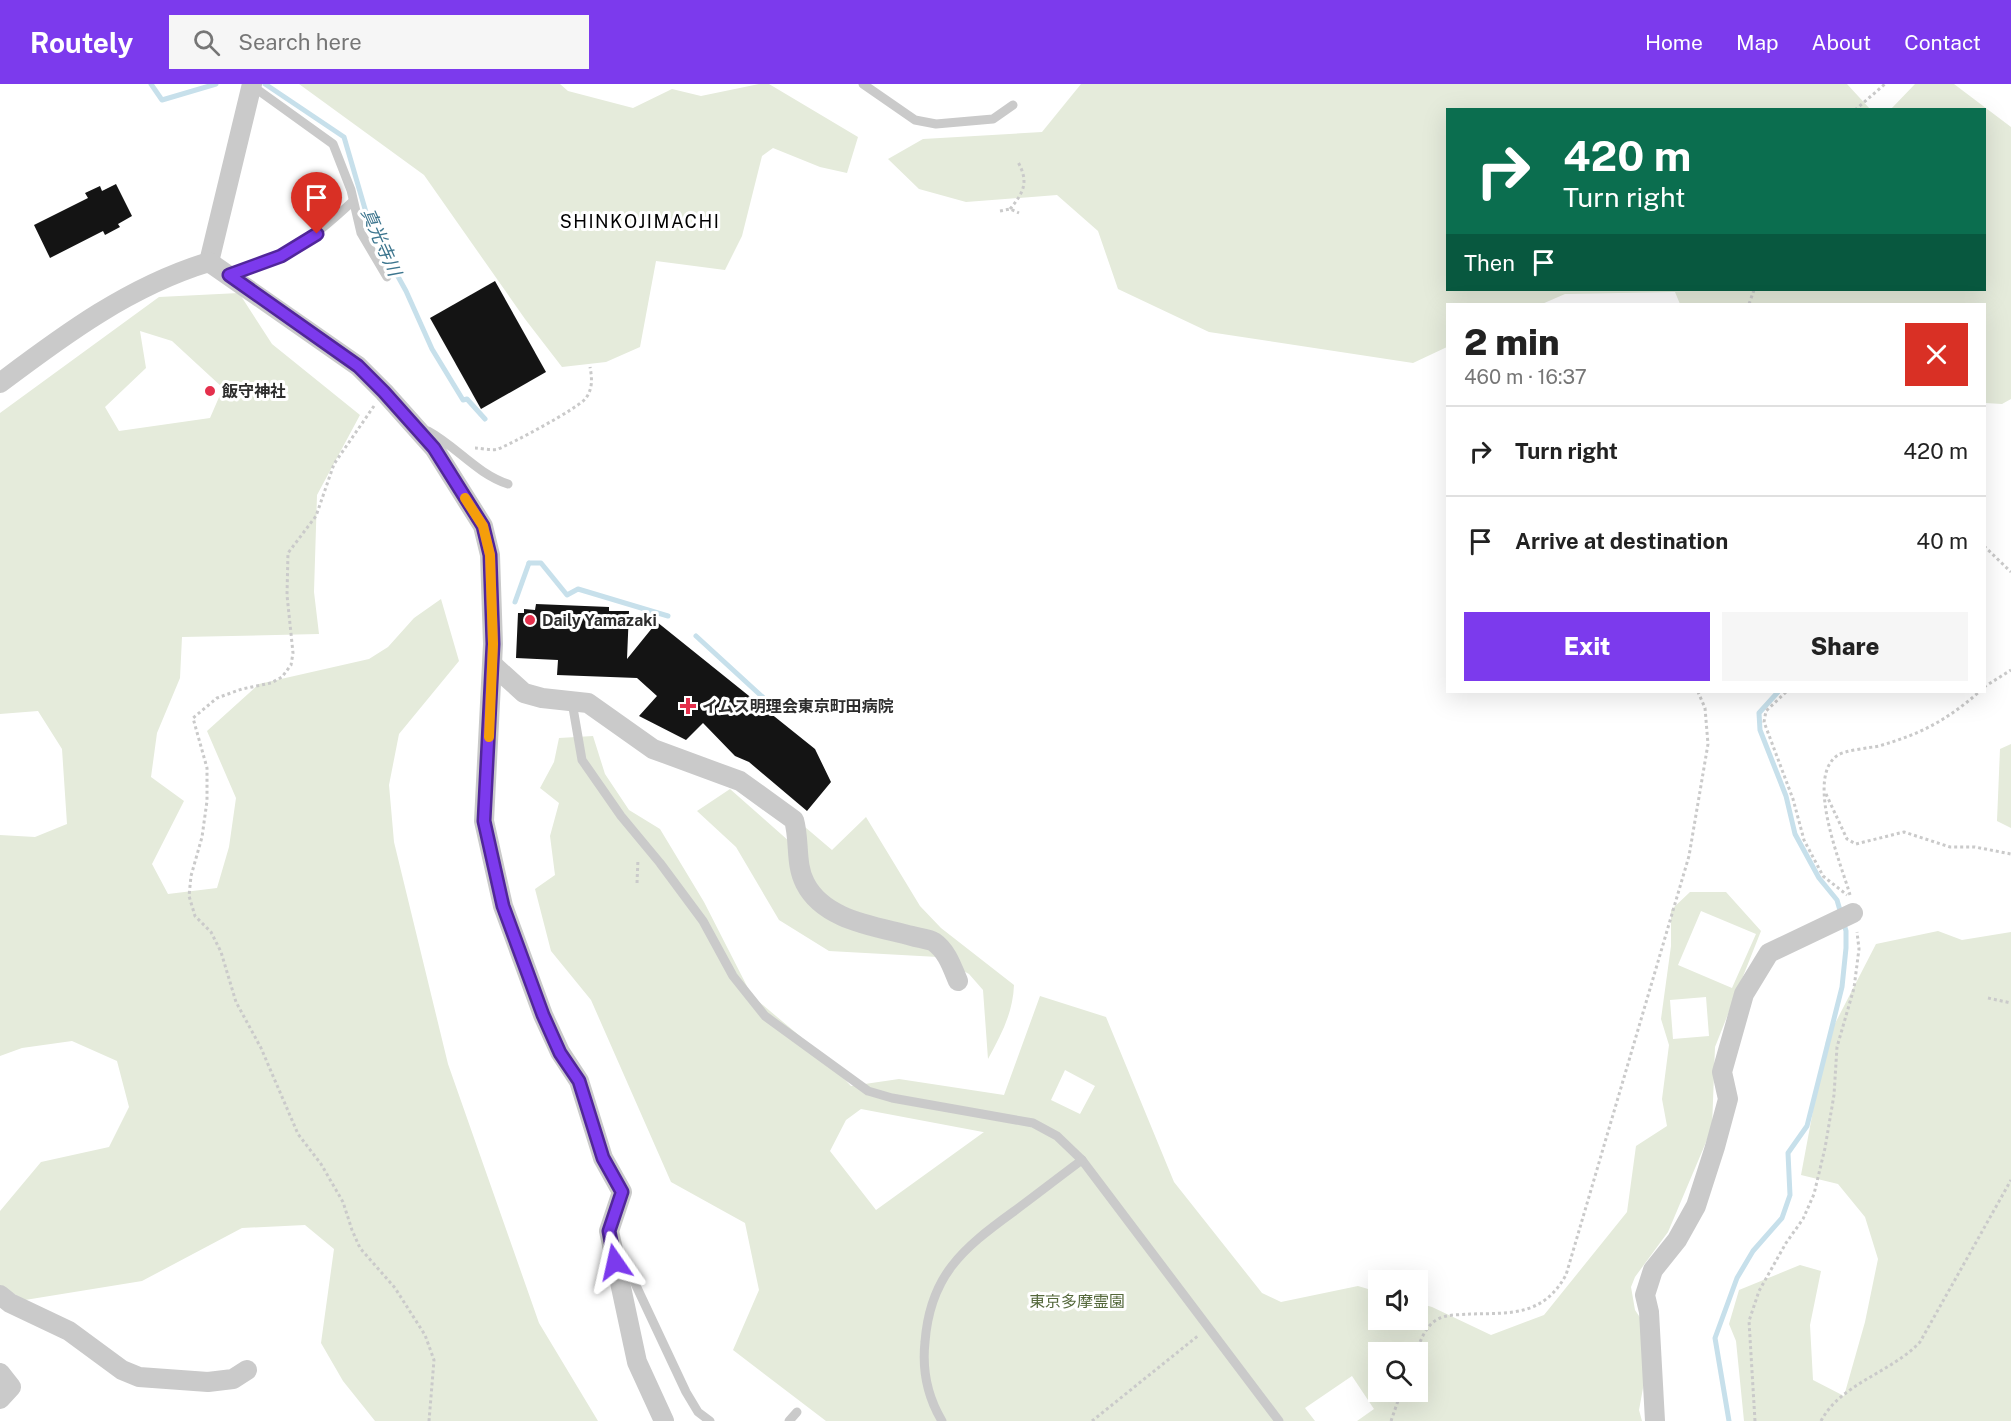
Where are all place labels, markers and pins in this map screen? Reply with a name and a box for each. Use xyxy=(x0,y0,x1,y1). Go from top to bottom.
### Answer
pin xyxy=(291,172,342,234)
place label: 飯守神社 xyxy=(221,382,286,401)
marker: 飯守神社 xyxy=(203,384,217,398)
place label: Daily Yamazaki xyxy=(542,611,657,630)
marker: Daily Yamazaki xyxy=(523,613,537,627)
marker: イムス明理会東京町田病院 xyxy=(679,697,697,715)
place label: イムス明理会東京町田病院 xyxy=(702,697,894,716)

